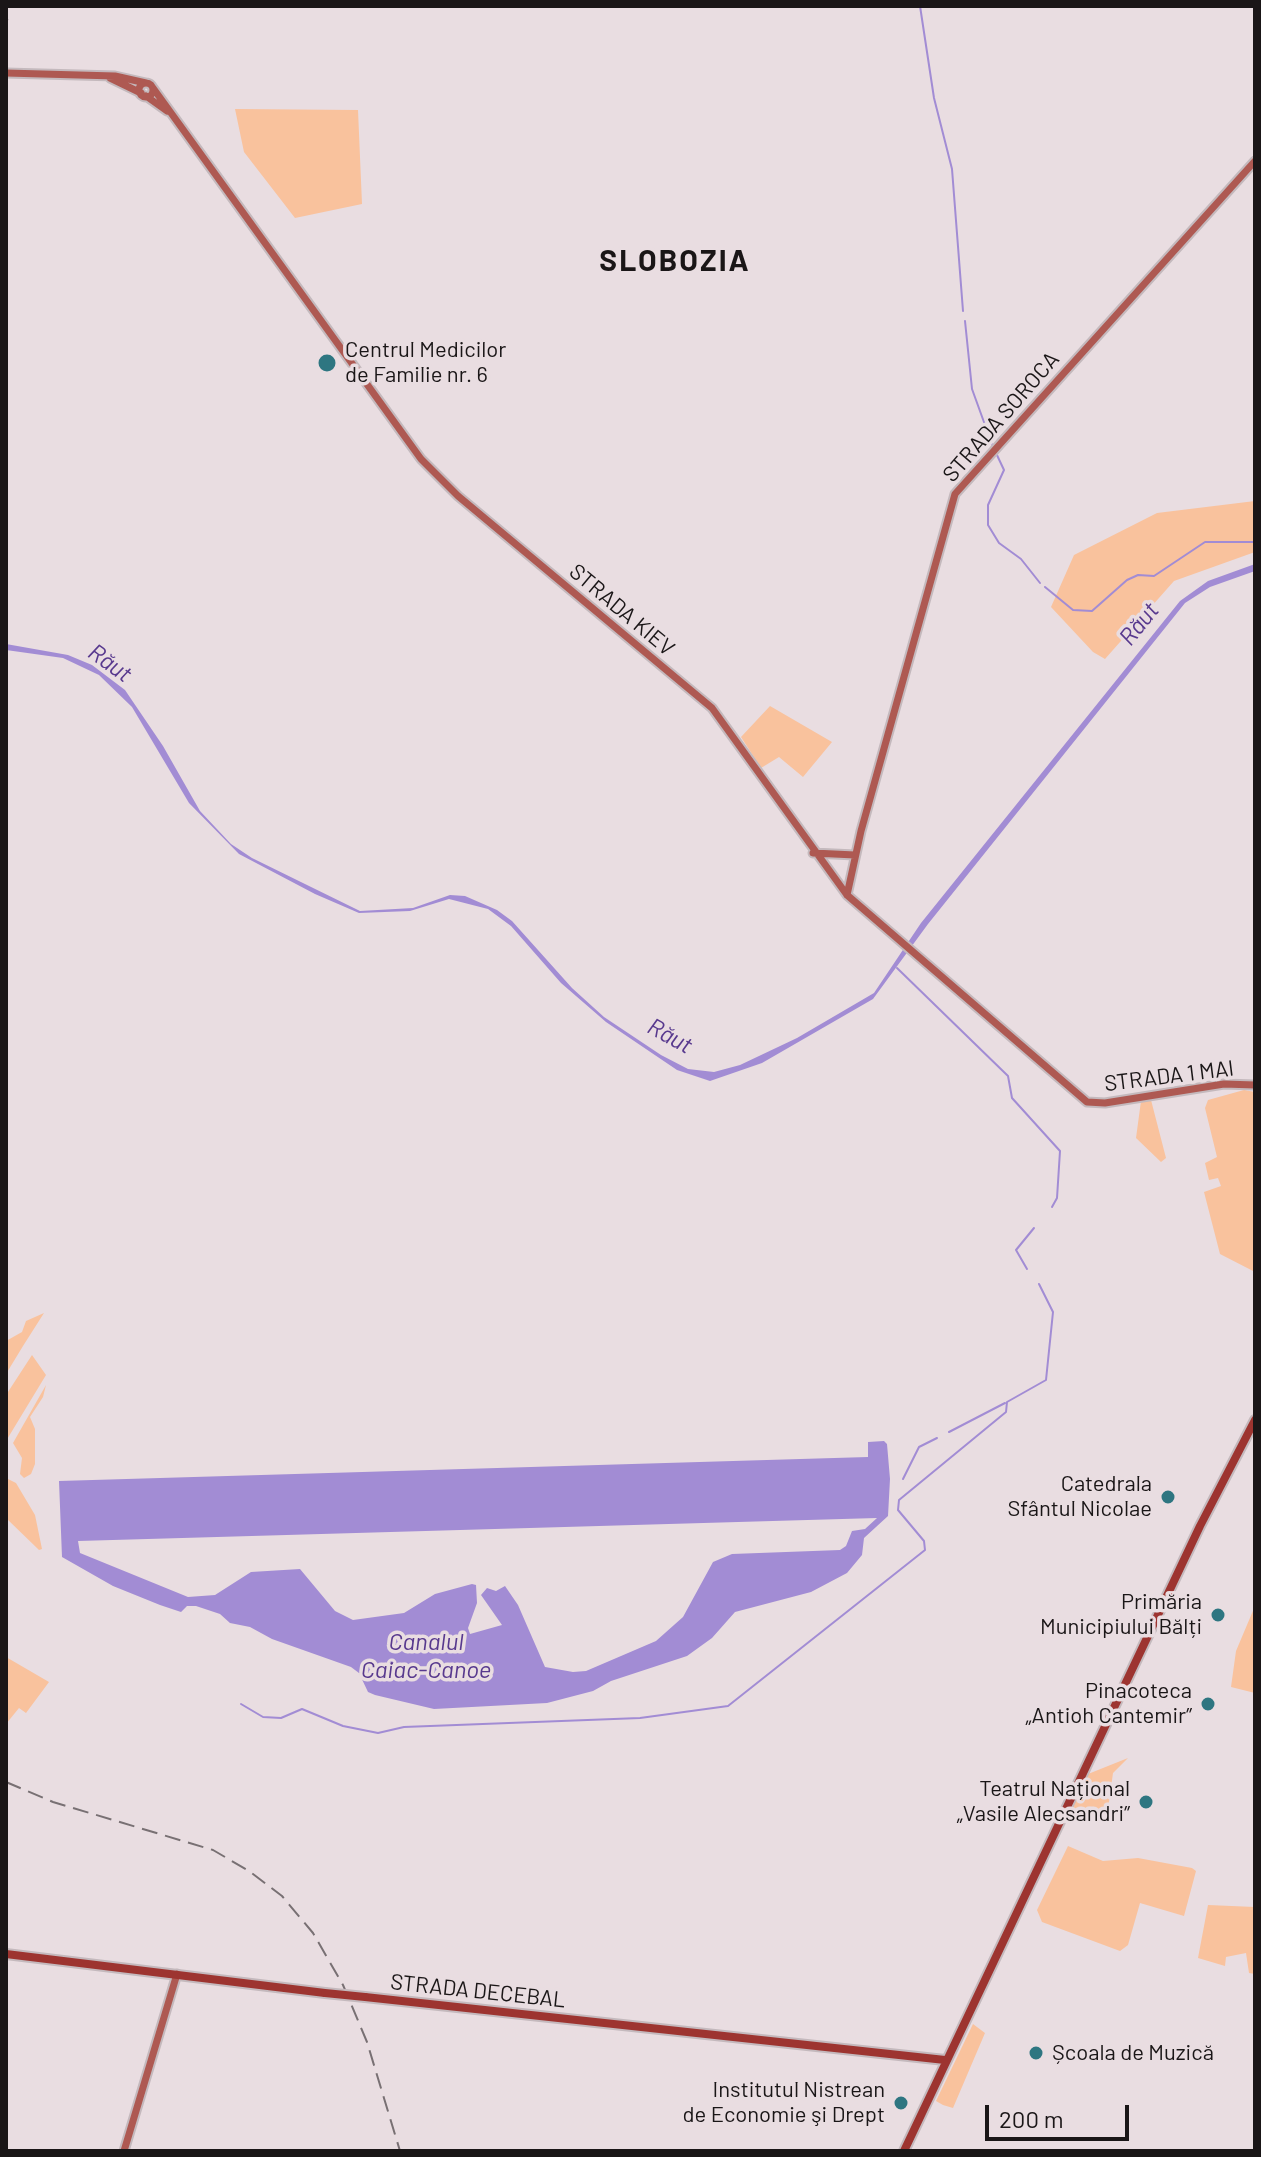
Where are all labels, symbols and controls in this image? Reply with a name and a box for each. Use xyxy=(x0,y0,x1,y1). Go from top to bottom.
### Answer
district label: SLOBOZIA xyxy=(599,243,751,279)
place label: Centrul Medicilor de Familie nr. 6 xyxy=(345,337,506,388)
street label: STRADA SOROCA xyxy=(937,347,1065,487)
marker: Centrul Medicilor de Familie nr. 6 xyxy=(316,352,338,374)
street label: STRADA KIEV xyxy=(564,558,680,662)
water label: Răut xyxy=(1113,597,1165,651)
water label: Răut xyxy=(82,638,138,688)
water label: Răut xyxy=(642,1012,698,1060)
street label: STRADA 1 MAI xyxy=(1103,1055,1235,1097)
place label: Catedrala Sfântul Nicolae xyxy=(1008,1471,1152,1522)
marker: Catedrala Sfântul Nicolae xyxy=(1159,1488,1177,1506)
place label: Primăria Municipiului Bălți xyxy=(1040,1589,1202,1640)
marker: Primăria Municipiului Bălți xyxy=(1209,1606,1227,1624)
water label: Canalul Caiac-Canoe xyxy=(361,1628,491,1684)
place label: Pinacoteca „Antioh Cantemir” xyxy=(1025,1678,1192,1730)
marker: Pinacoteca „Antioh Cantemir” xyxy=(1199,1695,1217,1713)
place label: Teatrul Național „Vasile Alecsandri” xyxy=(957,1776,1130,1828)
marker: Teatrul Național „Vasile Alecsandri” xyxy=(1137,1793,1155,1811)
street label: STRADA DECEBAL xyxy=(389,1969,567,2013)
place label: Școala de Muzică xyxy=(1052,2040,1214,2066)
marker: Școala de Muzică xyxy=(1027,2044,1045,2062)
place label: Institutul Nistrean de Economie şi Drept xyxy=(683,2077,885,2128)
scale bar xyxy=(989,2089,1133,2139)
marker: Institutul Nistrean de Economie şi Drept xyxy=(892,2094,910,2112)
text: 200 m xyxy=(999,2104,1064,2133)

